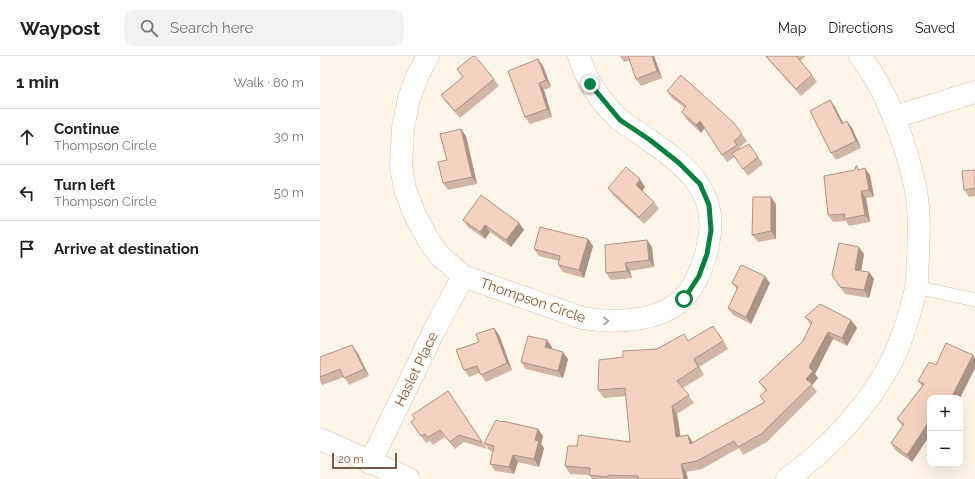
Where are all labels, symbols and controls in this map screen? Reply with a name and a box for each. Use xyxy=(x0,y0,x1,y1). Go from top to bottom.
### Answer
search box xyxy=(124,10,404,46)
text: Waypost xyxy=(20,17,100,39)
icon: search xyxy=(138,17,160,39)
text: Search here xyxy=(170,19,253,37)
text: Map xyxy=(778,20,806,36)
text: Directions xyxy=(828,20,893,36)
text: Saved xyxy=(915,20,955,36)
text: 1 min xyxy=(16,72,59,92)
text: Walk · 80 m xyxy=(234,75,304,90)
route end xyxy=(581,75,599,93)
text: Continue xyxy=(54,120,119,138)
icon: ahead xyxy=(16,126,38,148)
text: 30 m xyxy=(274,129,304,144)
text: Thompson Circle xyxy=(54,138,157,153)
text: Turn left xyxy=(54,176,115,194)
icon: left xyxy=(16,182,38,204)
text: 50 m xyxy=(274,185,304,200)
text: Thompson Circle xyxy=(54,194,157,209)
icon: arrive xyxy=(16,238,38,260)
text: Arrive at destination xyxy=(54,240,199,258)
street label: Thompson Circle xyxy=(478,274,588,326)
route start xyxy=(675,290,693,308)
one-way arrow xyxy=(603,316,609,325)
street label: Haslet Place xyxy=(391,329,441,409)
map controls xyxy=(927,395,963,467)
button: + xyxy=(927,395,963,431)
button: − xyxy=(927,431,963,467)
scale bar xyxy=(332,451,397,470)
text: 20 m xyxy=(338,453,363,466)

